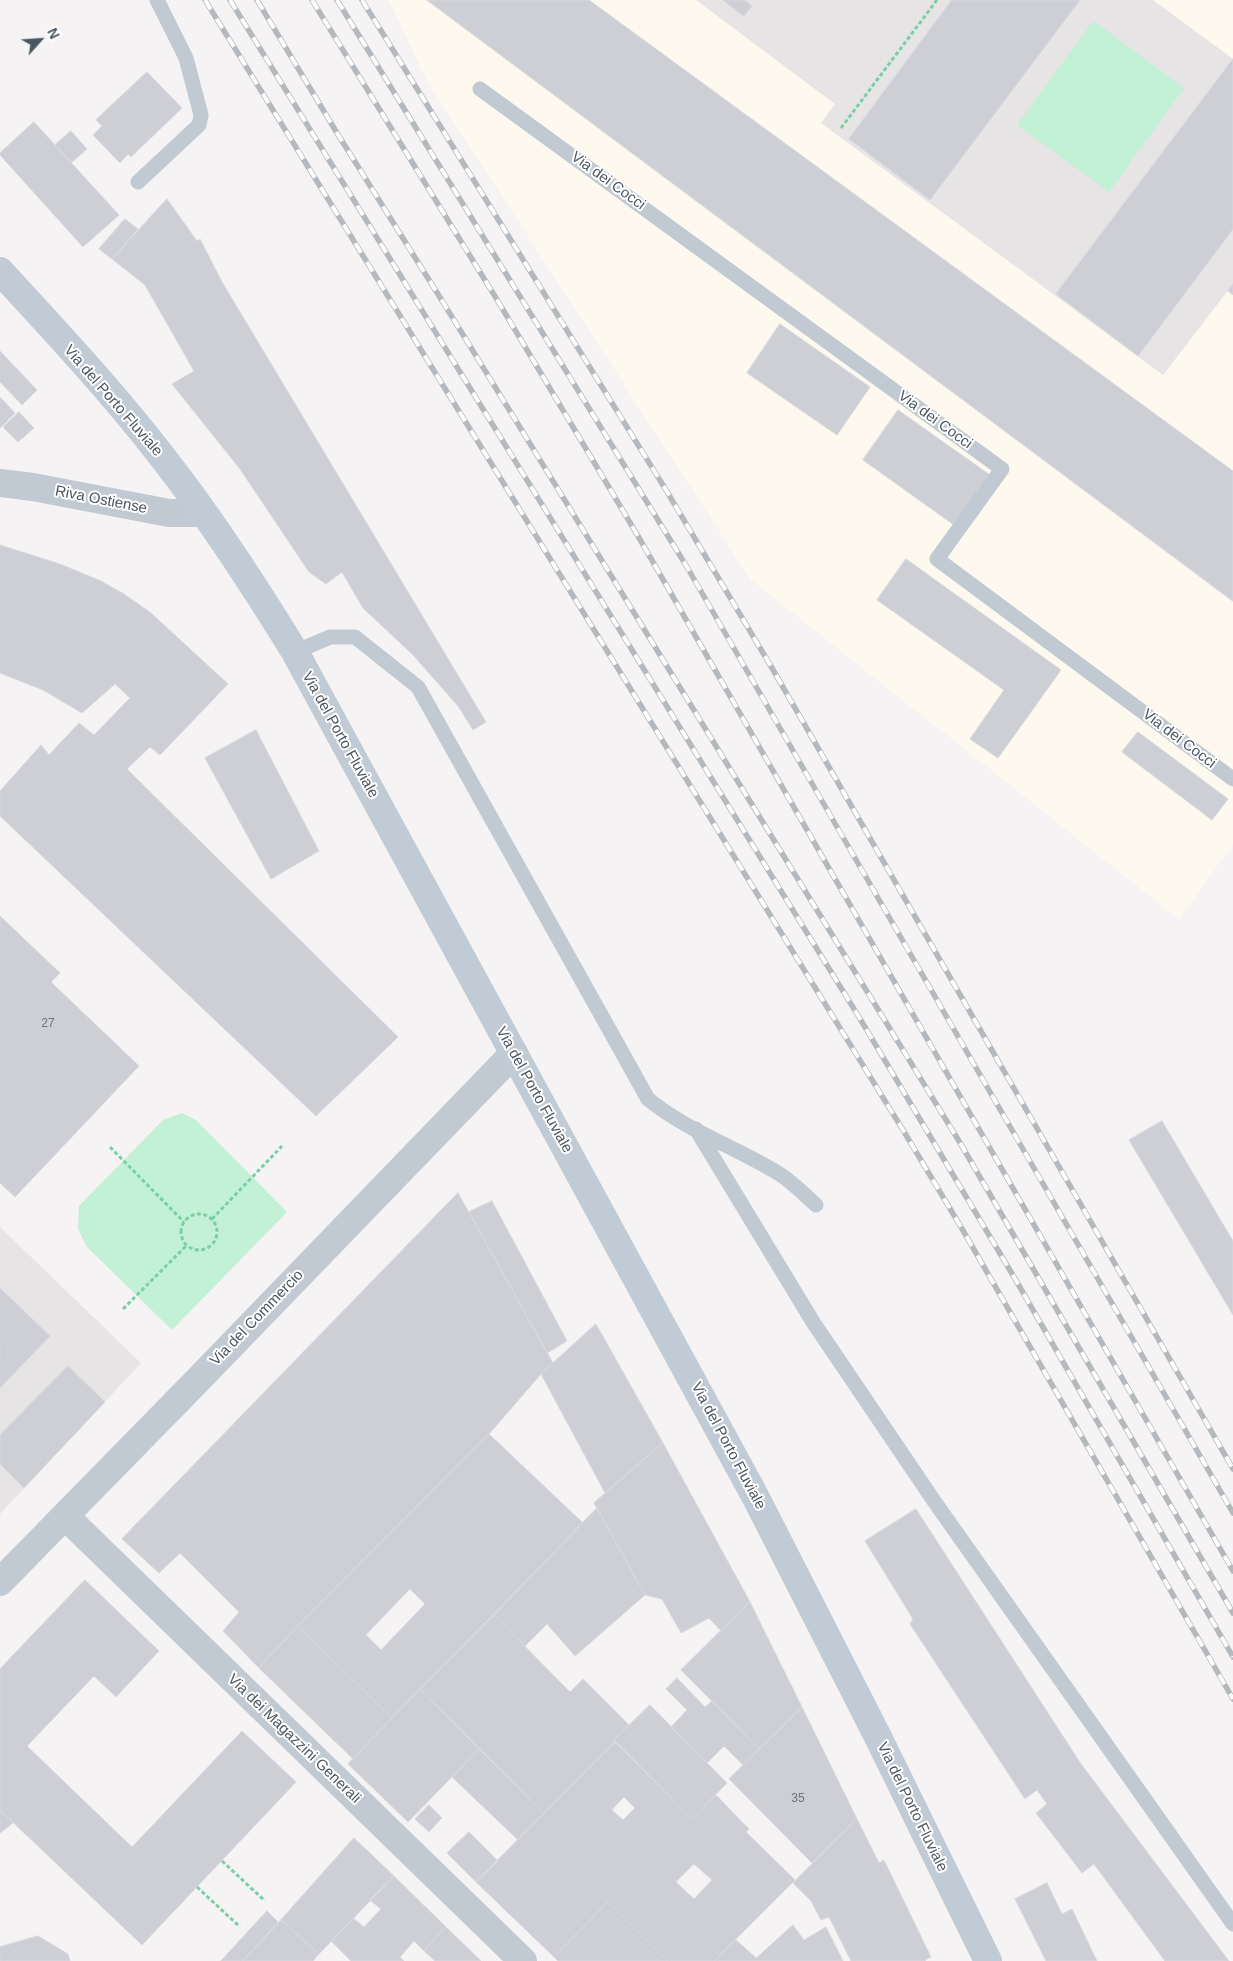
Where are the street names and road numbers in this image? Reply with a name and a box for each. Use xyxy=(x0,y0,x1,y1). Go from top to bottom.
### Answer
street label: Via dei Cocci xyxy=(567,148,649,214)
street label: Via del Porto Fluviale xyxy=(60,342,166,460)
street label: Via dei Cocci xyxy=(894,387,976,453)
street label: Riva Ostiense xyxy=(53,482,149,518)
street label: Via del Porto Fluviale xyxy=(298,669,382,801)
street label: Via dei Cocci xyxy=(1139,706,1219,772)
street label: Via del Porto Fluviale xyxy=(492,1024,576,1156)
street label: Via del Commercio xyxy=(207,1266,307,1370)
street label: Via del Porto Fluviale xyxy=(687,1379,769,1513)
street label: Via dei Magazzini Generali xyxy=(224,1671,364,1807)
street label: Via del Porto Fluviale xyxy=(873,1739,951,1875)

